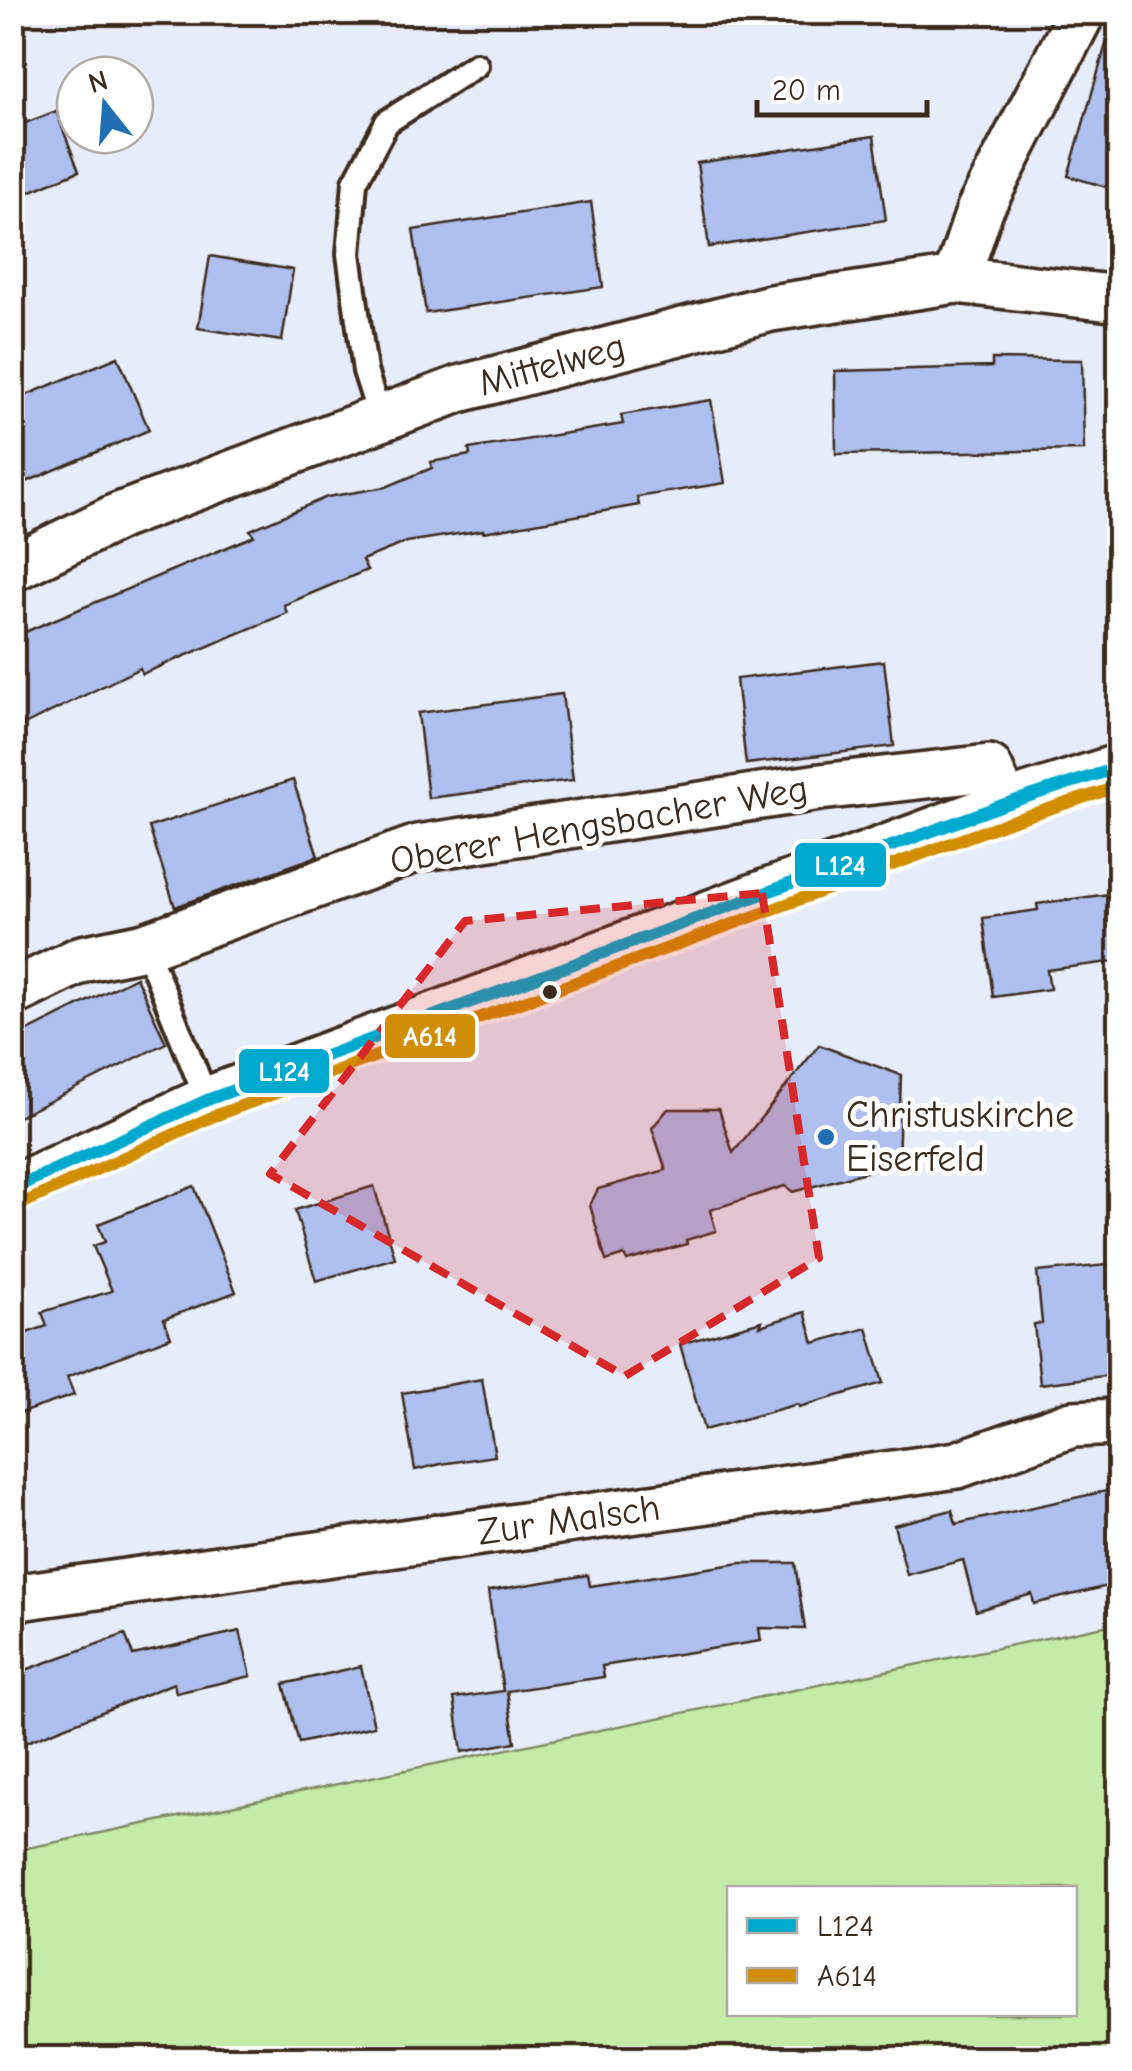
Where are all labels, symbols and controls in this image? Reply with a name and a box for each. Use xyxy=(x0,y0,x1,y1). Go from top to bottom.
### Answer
north arrow xyxy=(55,55,155,155)
scale bar xyxy=(757,55,927,117)
text: N xyxy=(85,64,111,100)
text: 20 m xyxy=(772,73,841,108)
street label: Mittelweg xyxy=(474,324,630,406)
street label: Oberer Hengsbacher Weg xyxy=(387,767,811,883)
line badge: L124 xyxy=(793,841,888,889)
text: L124 xyxy=(814,850,866,882)
unlabelled marker xyxy=(540,982,560,1002)
line badge: A614 xyxy=(383,1012,477,1060)
text: A614 xyxy=(403,1021,457,1053)
line badge: L124 xyxy=(237,1047,331,1095)
text: L124 xyxy=(258,1056,310,1088)
place label: Christuskirche Eiserfeld xyxy=(846,1093,1074,1181)
marker: Christuskirche Eiserfeld xyxy=(815,1126,837,1148)
street label: Zur Malsch xyxy=(475,1485,663,1555)
legend xyxy=(727,1886,1077,2016)
text: L124 xyxy=(817,1909,874,1944)
text: A614 xyxy=(817,1959,877,1994)

